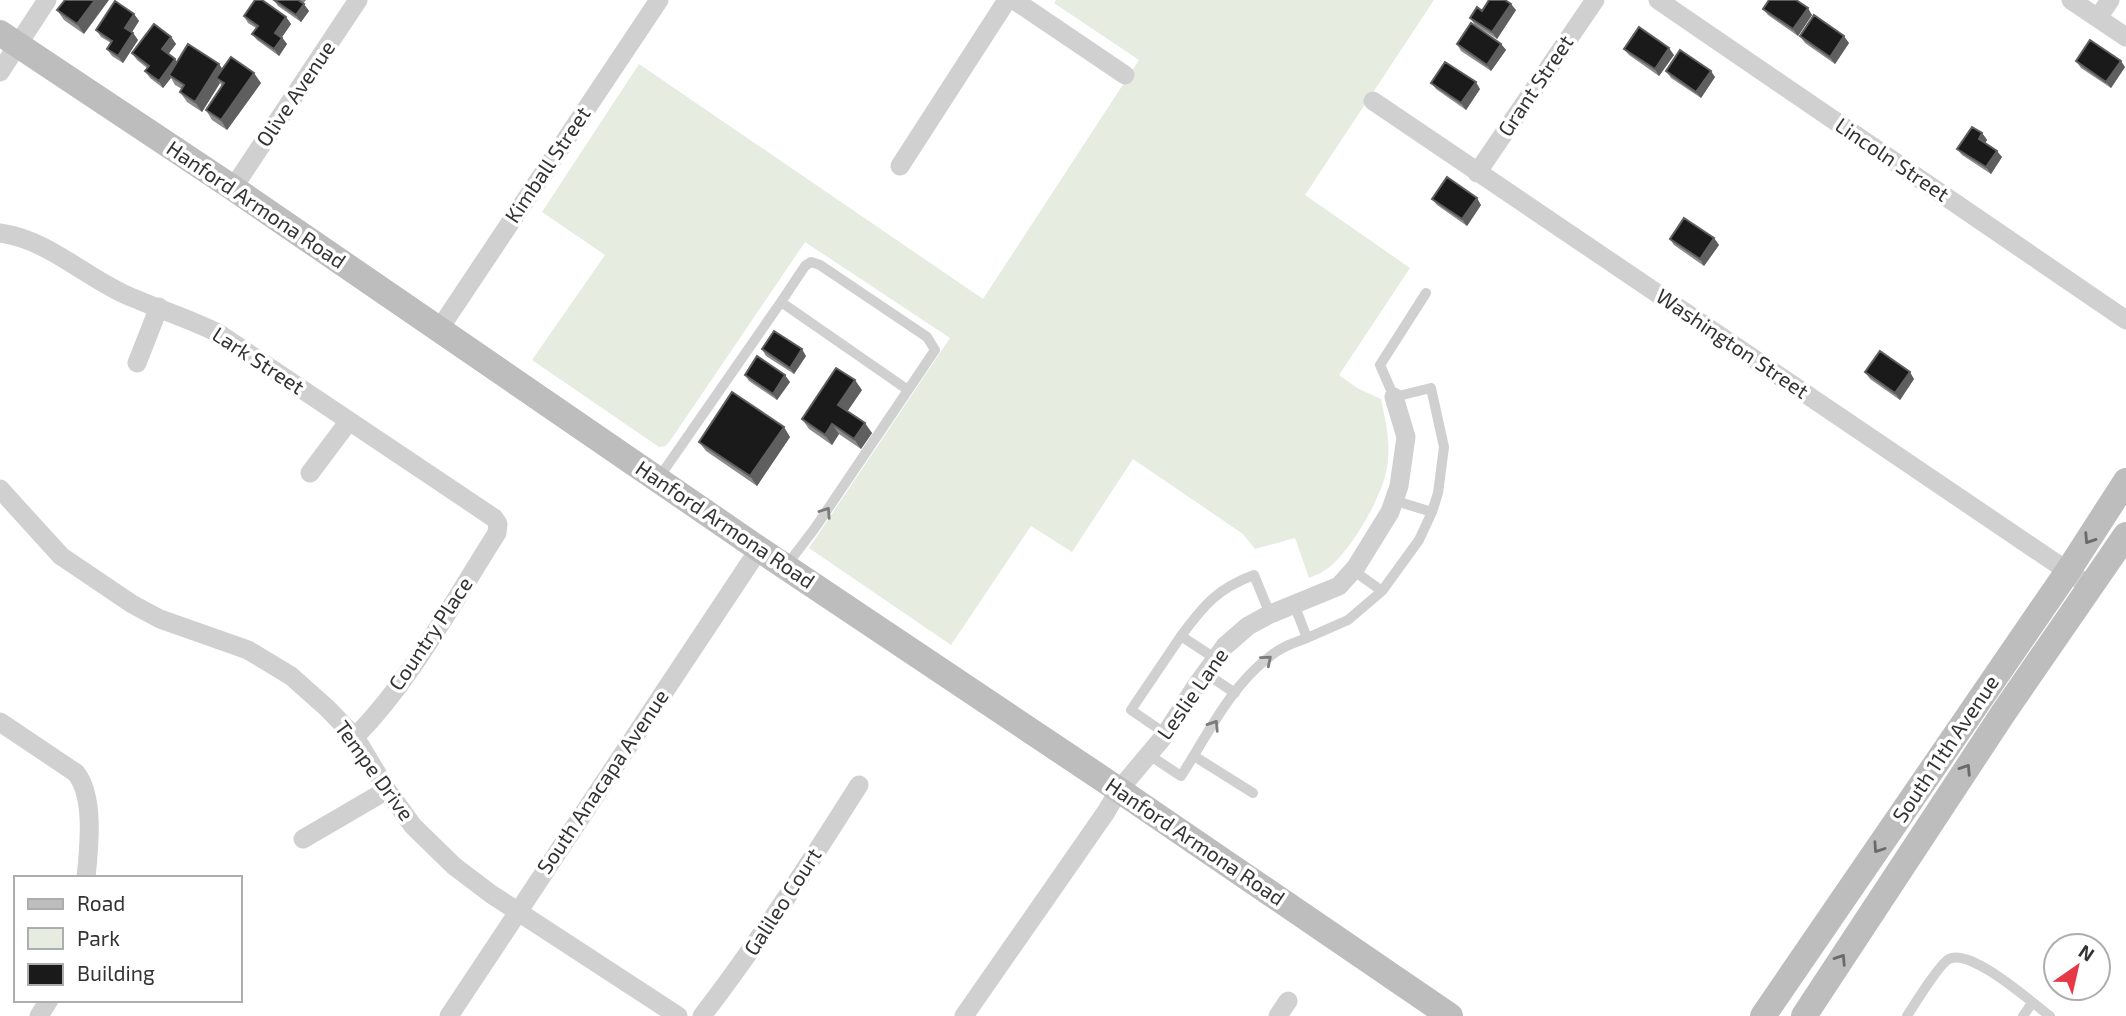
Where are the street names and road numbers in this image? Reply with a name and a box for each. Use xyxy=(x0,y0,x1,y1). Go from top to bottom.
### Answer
street label: Grant Street xyxy=(1492,30,1578,140)
street label: Olive Avenue xyxy=(250,35,339,151)
street label: Kimball Street xyxy=(499,101,595,227)
street label: Lincoln Street xyxy=(1831,112,1954,206)
street label: Hanford Armona Road xyxy=(163,135,351,273)
street label: Washington Street xyxy=(1652,283,1814,403)
street label: Lark Street xyxy=(208,321,309,399)
street label: Hanford Armona Road xyxy=(632,455,820,593)
street label: Country Place xyxy=(383,572,477,695)
street label: Leslie Lane xyxy=(1151,643,1232,744)
street label: South 11th Avenue xyxy=(1886,670,2003,826)
street label: South Anacapa Avenue xyxy=(531,684,673,878)
street label: Tempe Drive xyxy=(331,715,420,825)
street label: Hanford Armona Road xyxy=(1102,772,1290,910)
street label: Galileo Court xyxy=(738,843,826,959)

